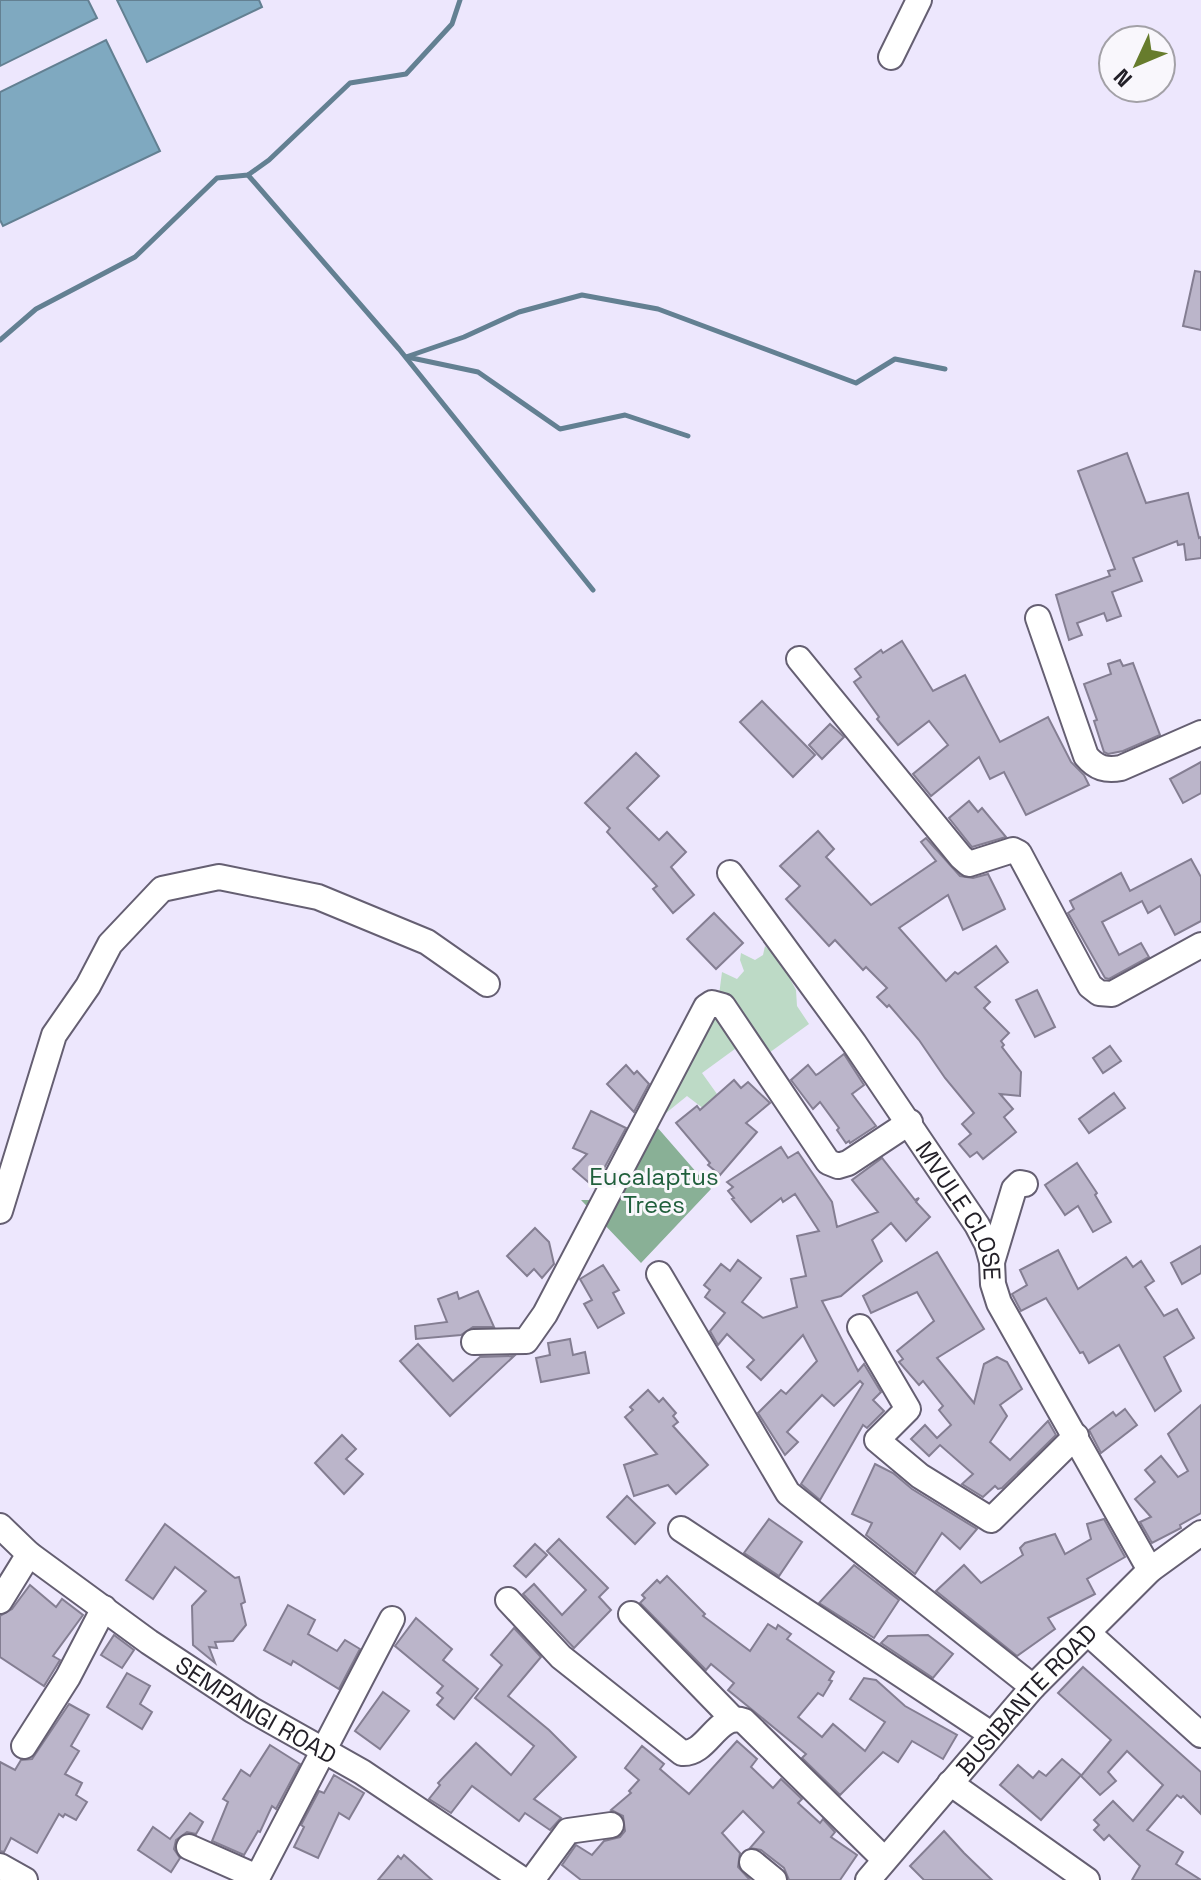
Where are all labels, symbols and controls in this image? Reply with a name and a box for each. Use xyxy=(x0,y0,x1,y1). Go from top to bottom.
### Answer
north arrow xyxy=(1097,24,1177,104)
text: N xyxy=(1107,63,1138,93)
street label: MVULE CLOSE xyxy=(909,1135,1008,1281)
park label: Eucalaptus Trees xyxy=(589,1161,719,1220)
street label: BUSIBANTE ROAD xyxy=(949,1617,1103,1782)
street label: SEMPANGI ROAD xyxy=(170,1649,342,1770)

